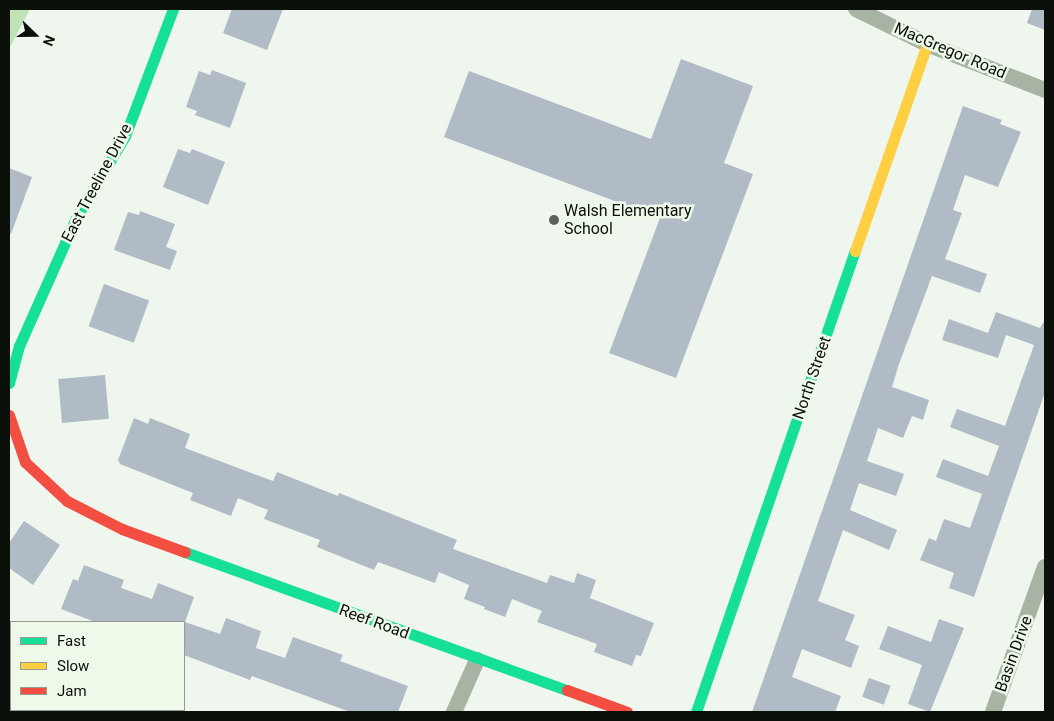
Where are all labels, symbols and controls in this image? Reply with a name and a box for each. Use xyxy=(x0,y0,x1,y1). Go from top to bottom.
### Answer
north arrow xyxy=(10,10,60,60)
street label: MacGregor Road xyxy=(891,19,1009,83)
text: N xyxy=(40,33,58,48)
street label: East Treeline Drive xyxy=(58,120,136,246)
place label: Walsh Elementary School xyxy=(564,201,691,239)
marker: Walsh Elementary School xyxy=(548,214,560,226)
street label: North Street xyxy=(789,334,835,422)
street label: Reef Road xyxy=(336,600,412,644)
street label: Basin Drive xyxy=(991,613,1037,695)
legend xyxy=(10,621,185,711)
text: Fast xyxy=(57,632,86,650)
text: Slow xyxy=(57,657,89,675)
text: Jam xyxy=(57,682,87,700)

